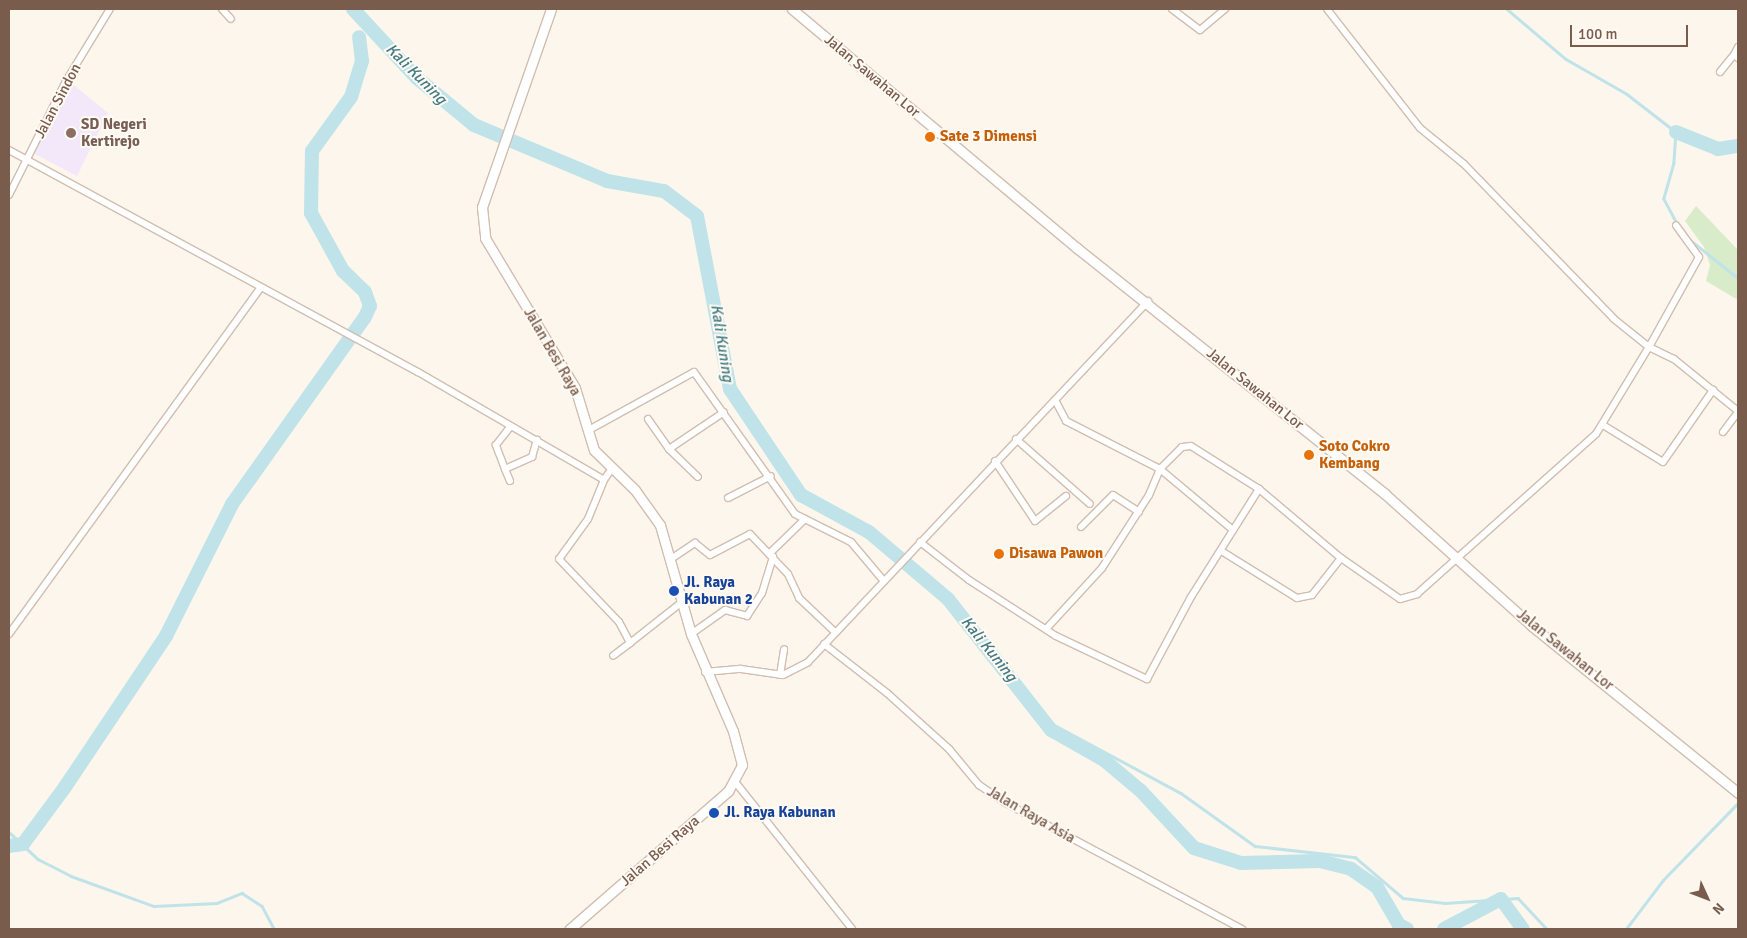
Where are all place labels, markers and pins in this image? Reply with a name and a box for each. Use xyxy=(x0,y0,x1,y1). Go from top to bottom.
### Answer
place label: SD Negeri Kertirejo xyxy=(81,115,147,150)
marker: SD Negeri Kertirejo xyxy=(65,127,77,139)
place label: Sate 3 Dimensi xyxy=(940,128,1037,146)
marker: Sate 3 Dimensi xyxy=(924,131,936,143)
place label: Soto Cokro Kembang xyxy=(1319,437,1390,472)
marker: Soto Cokro Kembang xyxy=(1303,449,1315,461)
place label: Disawa Pawon xyxy=(1009,545,1103,563)
marker: Disawa Pawon xyxy=(993,548,1005,560)
place label: Jl. Raya Kabunan 2 xyxy=(684,573,753,608)
marker: Jl. Raya Kabunan 2 xyxy=(668,585,680,597)
place label: Jl. Raya Kabunan xyxy=(724,804,836,822)
marker: Jl. Raya Kabunan xyxy=(708,807,720,819)

